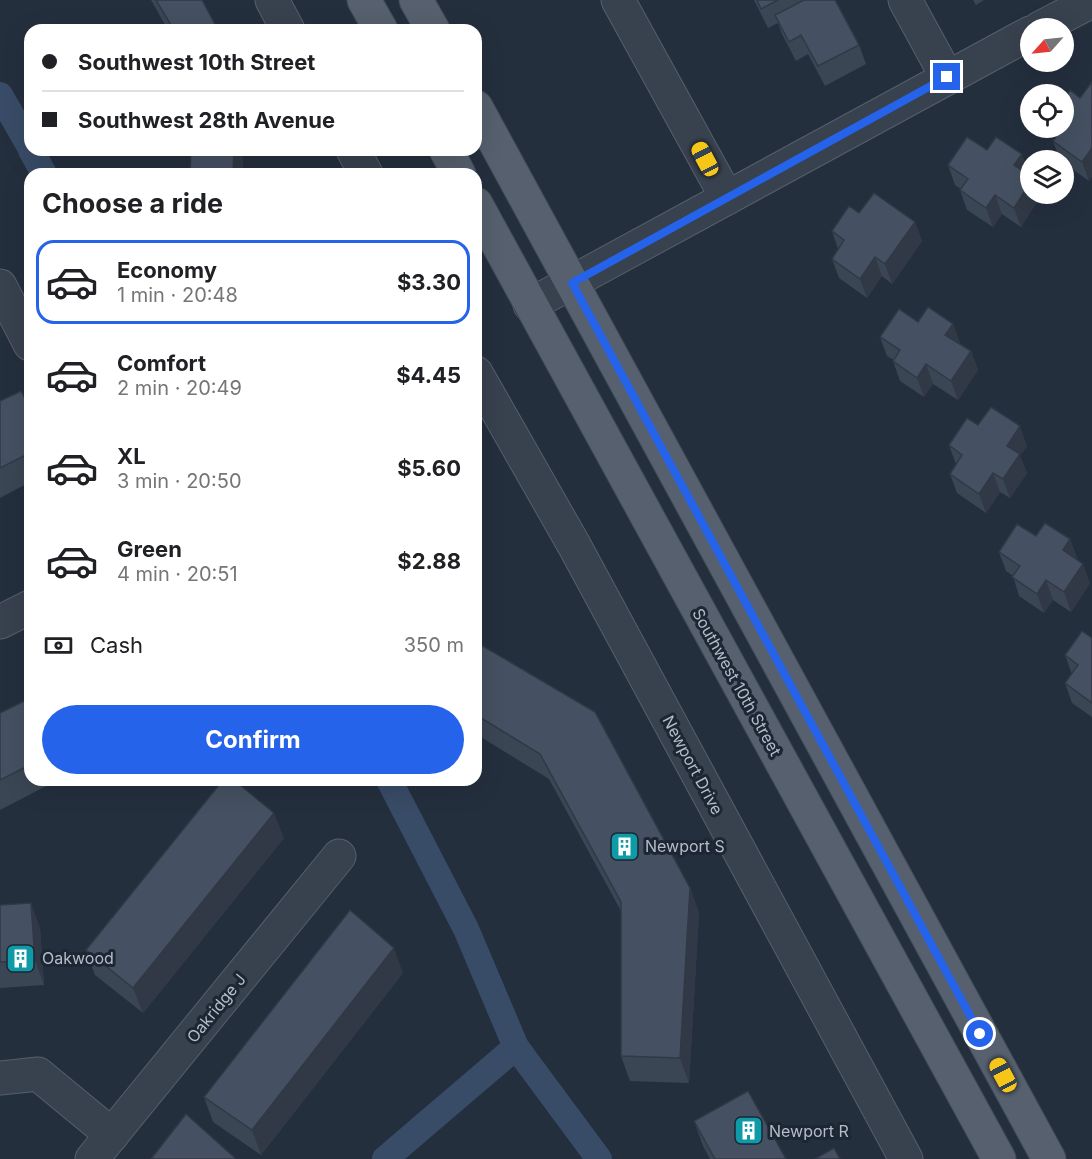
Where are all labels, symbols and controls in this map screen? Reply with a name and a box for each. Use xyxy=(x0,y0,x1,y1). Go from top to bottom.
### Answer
north arrow xyxy=(1020,18,1074,72)
map controls xyxy=(1020,18,1074,204)
text: Southwest 10th Street xyxy=(78,49,315,75)
route end xyxy=(933,63,960,90)
button: locate xyxy=(1020,84,1074,138)
text: Southwest 28th Avenue xyxy=(78,107,335,133)
car xyxy=(689,139,721,179)
button: layers xyxy=(1020,150,1074,204)
text: Choose a ride xyxy=(42,187,223,220)
icon: car xyxy=(45,255,99,309)
text: Economy xyxy=(117,257,217,283)
text: $3.30 xyxy=(397,269,461,295)
text: 1 min · 20:48 xyxy=(117,283,238,307)
icon: car xyxy=(45,348,99,402)
text: Comfort xyxy=(117,350,206,376)
text: $4.45 xyxy=(396,362,461,388)
text: 2 min · 20:49 xyxy=(117,376,242,400)
icon: car xyxy=(45,441,99,495)
text: XL xyxy=(117,443,146,469)
text: $5.60 xyxy=(397,455,461,481)
text: 3 min · 20:50 xyxy=(117,469,242,493)
icon: car xyxy=(45,534,99,588)
text: Green xyxy=(117,536,182,562)
text: $2.88 xyxy=(397,548,461,574)
text: 4 min · 20:51 xyxy=(117,562,238,586)
street label: Southwest 10th Street xyxy=(688,605,786,759)
icon: cash xyxy=(42,629,75,662)
text: Cash xyxy=(90,632,143,658)
text: 350 m xyxy=(404,633,464,657)
button: Confirm xyxy=(42,705,464,774)
street label: Newport Drive xyxy=(659,712,727,818)
building icon: Newport S xyxy=(608,830,640,862)
place label: Newport S xyxy=(645,836,725,856)
building icon: Oakwood xyxy=(5,942,37,974)
place label: Oakwood xyxy=(42,948,114,968)
street label: Oakridge J xyxy=(182,970,250,1046)
route start xyxy=(966,1020,993,1047)
car xyxy=(987,1055,1019,1095)
building icon: Newport R xyxy=(732,1115,764,1147)
place label: Newport R xyxy=(769,1121,849,1141)

